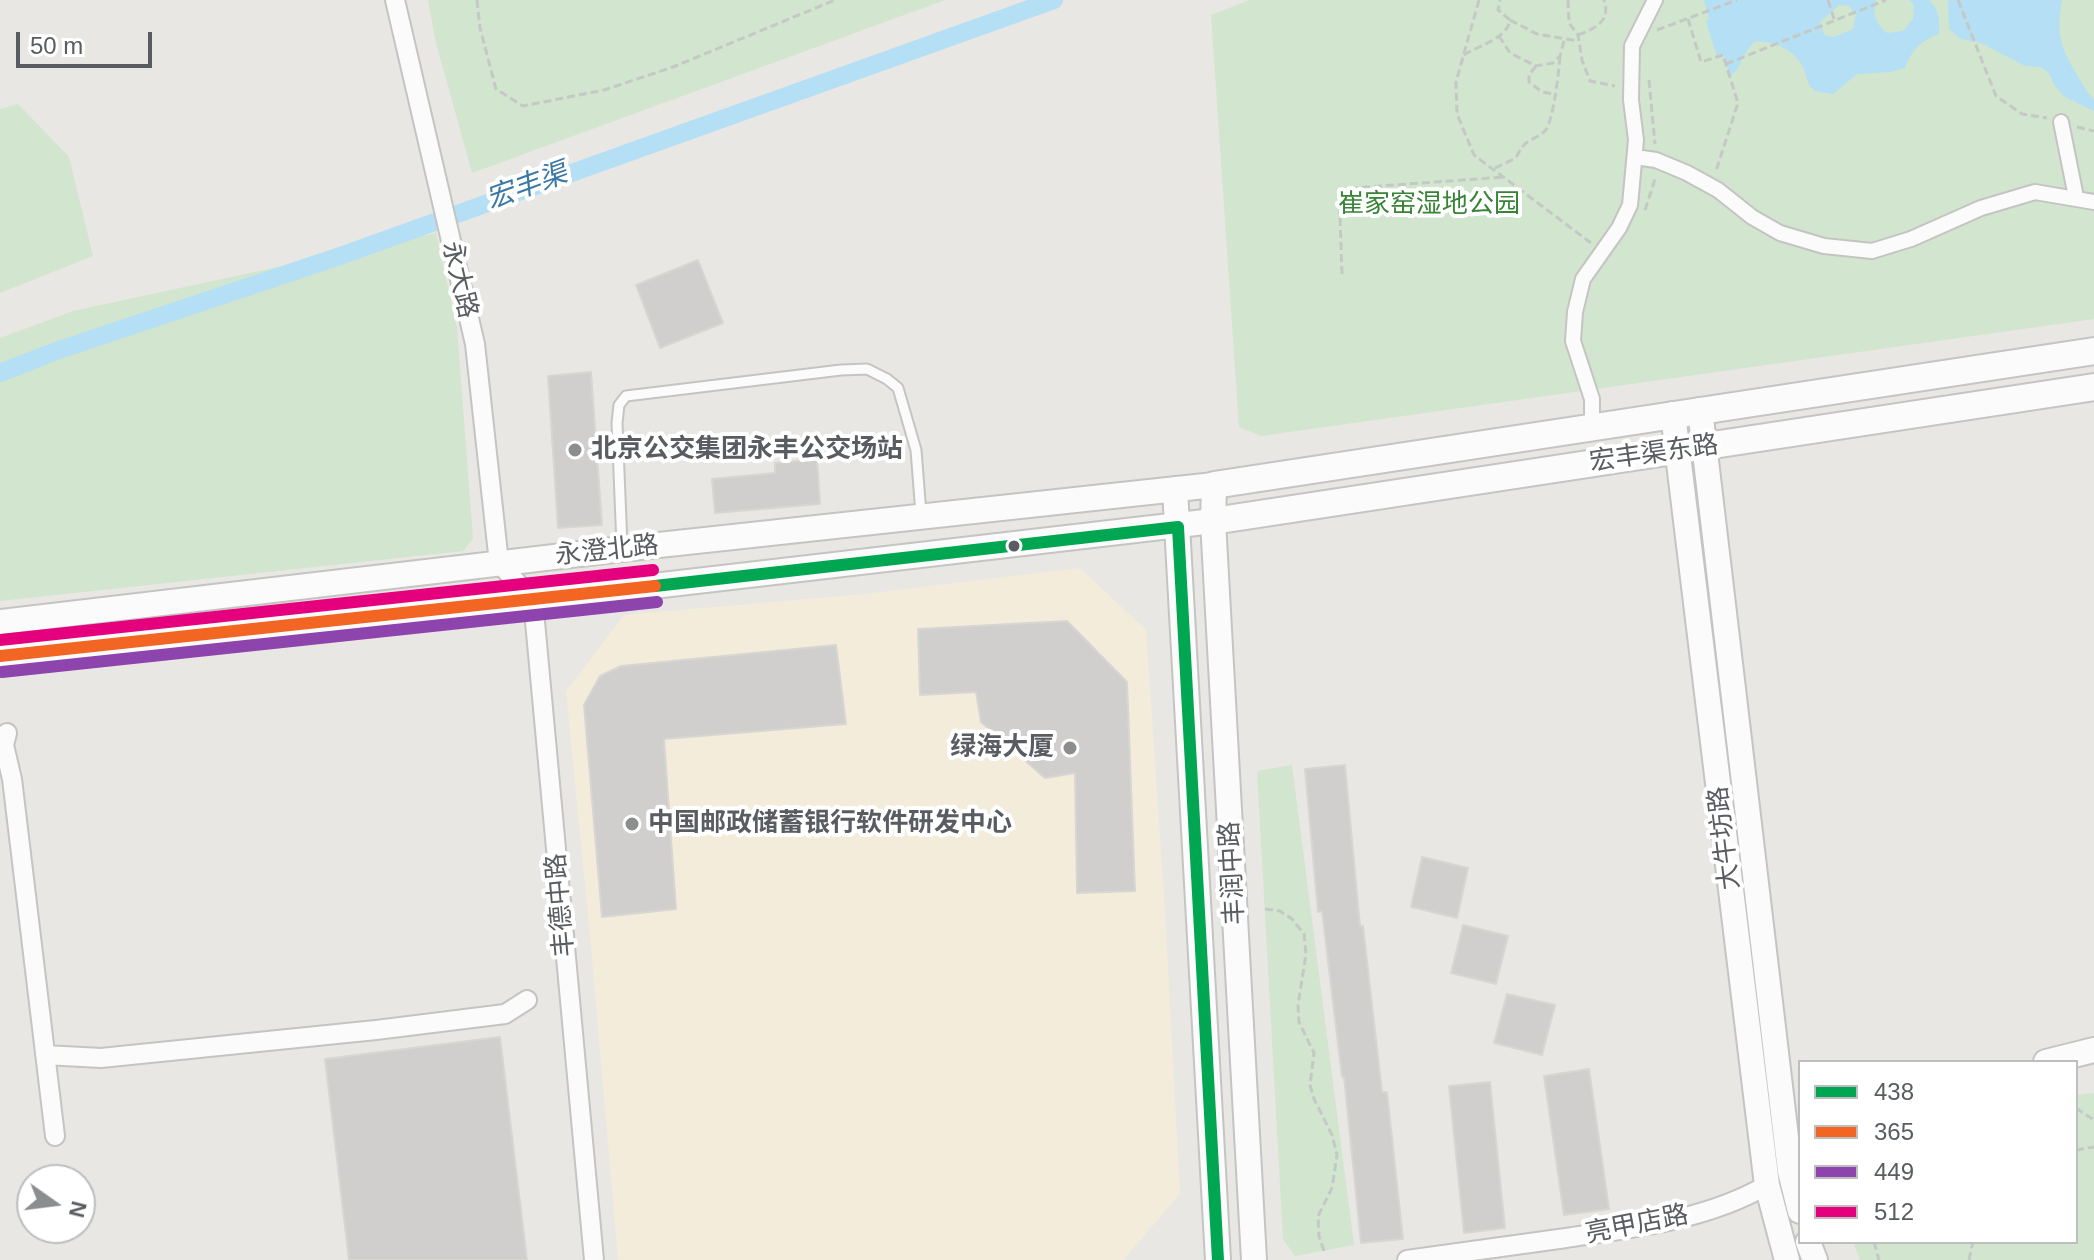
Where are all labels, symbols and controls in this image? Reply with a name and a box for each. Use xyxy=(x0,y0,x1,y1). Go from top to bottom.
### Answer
scale bar xyxy=(20,16,156,66)
text: 50 m xyxy=(30,32,83,59)
water label: 宏丰渠 xyxy=(482,157,572,217)
park label: 崔家窑湿地公园 xyxy=(1338,189,1520,221)
street label: 永大路 xyxy=(435,238,483,322)
street label: 宏丰渠东路 xyxy=(1587,430,1721,478)
place label: 北京公交集团永丰公交场站 xyxy=(591,434,903,466)
marker: 北京公交集团永丰公交场站 xyxy=(566,441,584,459)
street label: 永澄北路 xyxy=(554,530,660,572)
unlabelled marker xyxy=(1006,538,1022,554)
place label: 绿海大厦 xyxy=(950,732,1054,764)
marker: 绿海大厦 xyxy=(1061,739,1079,757)
street label: 大牛坊路 xyxy=(1703,784,1747,892)
place label: 中国邮政储蓄银行软件研发中心 xyxy=(648,808,1012,840)
marker: 中国邮政储蓄银行软件研发中心 xyxy=(623,815,641,833)
street label: 丰润中路 xyxy=(1215,820,1251,926)
street label: 丰德中路 xyxy=(541,852,581,958)
legend xyxy=(1798,1060,2078,1244)
text: 438 xyxy=(1874,1078,1914,1105)
text: 365 xyxy=(1874,1118,1914,1145)
text: 449 xyxy=(1874,1158,1914,1185)
north arrow xyxy=(16,1164,96,1244)
text: 512 xyxy=(1874,1198,1914,1225)
text: N xyxy=(64,1199,92,1220)
street label: 亮甲店路 xyxy=(1583,1200,1691,1250)

